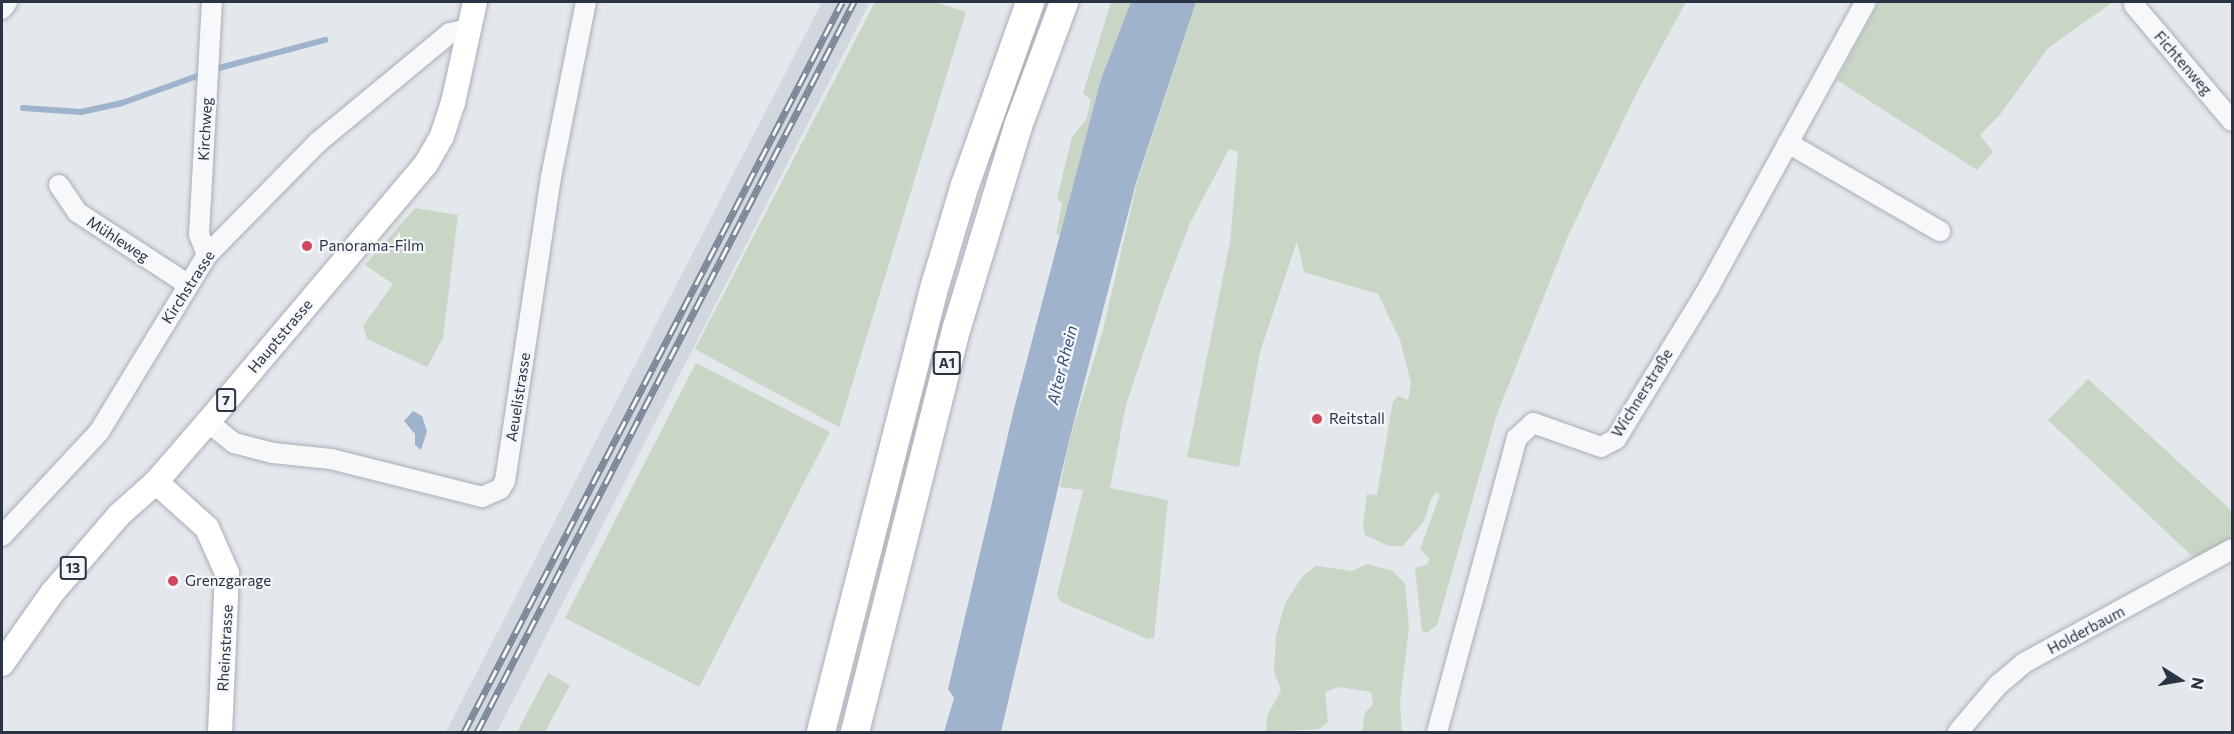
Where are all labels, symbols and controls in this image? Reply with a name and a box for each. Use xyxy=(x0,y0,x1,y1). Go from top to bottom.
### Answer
street label: Fichtenweg xyxy=(2150,27,2216,99)
street label: Kirchweg xyxy=(194,97,216,161)
street label: Mühleweg xyxy=(83,212,153,266)
place label: Panorama-Film xyxy=(319,237,424,255)
marker: Panorama-Film xyxy=(300,239,314,253)
street label: Kirchstrasse xyxy=(158,247,218,327)
street label: Hauptstrasse xyxy=(244,296,316,376)
water label: Alter Rhein xyxy=(1043,323,1081,407)
street label: Wichnerstraße xyxy=(1608,345,1676,441)
street label: Aeuelistrasse xyxy=(502,351,534,443)
road number: A1 xyxy=(932,352,962,374)
road number: 7 xyxy=(216,389,236,411)
place label: Reitstall xyxy=(1329,410,1385,428)
marker: Reitstall xyxy=(1310,412,1324,426)
road number: 13 xyxy=(60,557,86,579)
place label: Grenzgarage xyxy=(185,572,271,590)
marker: Grenzgarage xyxy=(166,574,180,588)
street label: Holderbaum xyxy=(2044,602,2128,658)
street label: Rheinstrasse xyxy=(214,604,236,692)
north arrow xyxy=(2150,650,2210,710)
text: N xyxy=(2188,676,2209,691)

